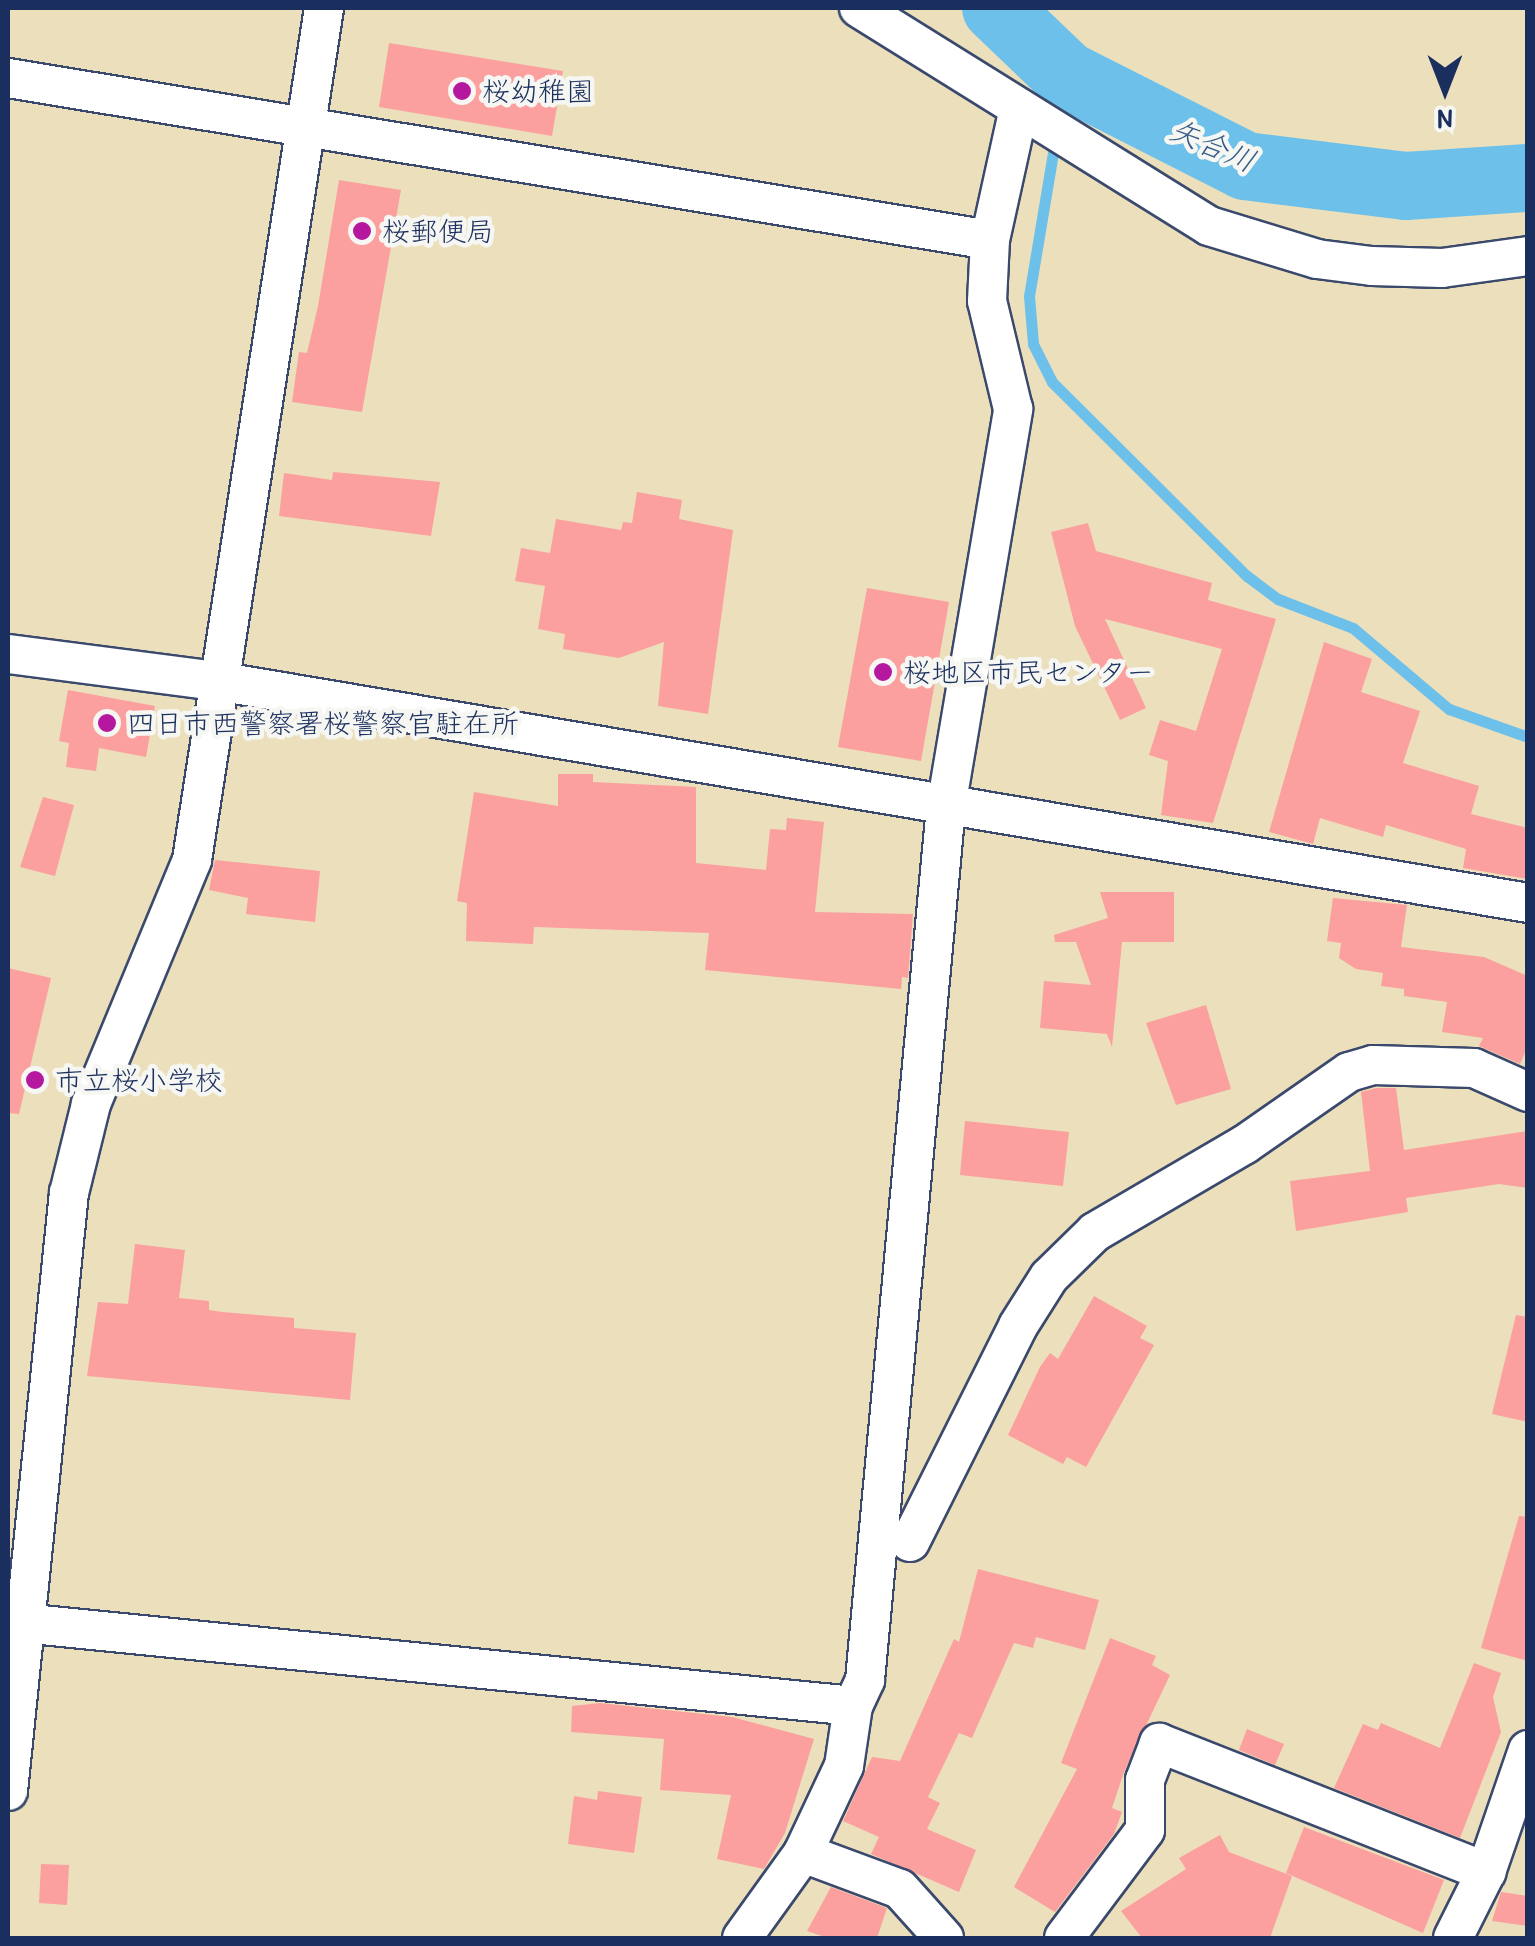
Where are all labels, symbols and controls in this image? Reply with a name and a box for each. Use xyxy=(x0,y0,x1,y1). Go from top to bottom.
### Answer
north arrow xyxy=(1395,40,1495,140)
place label: 桜幼稚園 xyxy=(482,74,594,108)
marker: 桜幼稚園 xyxy=(451,80,473,102)
text: N xyxy=(1438,101,1452,139)
water label: 矢合川 xyxy=(1165,111,1261,179)
place label: 桜郵便局 xyxy=(382,214,494,248)
marker: 桜郵便局 xyxy=(351,220,373,242)
place label: 桜地区市民センター xyxy=(903,655,1155,689)
marker: 桜地区市民センター xyxy=(872,661,894,683)
place label: 四日市西警察署桜警察官駐在所 xyxy=(127,706,519,740)
marker: 四日市西警察署桜警察官駐在所 xyxy=(96,712,118,734)
place label: 市立桜小学校 xyxy=(55,1063,223,1097)
marker: 市立桜小学校 xyxy=(24,1069,46,1091)

